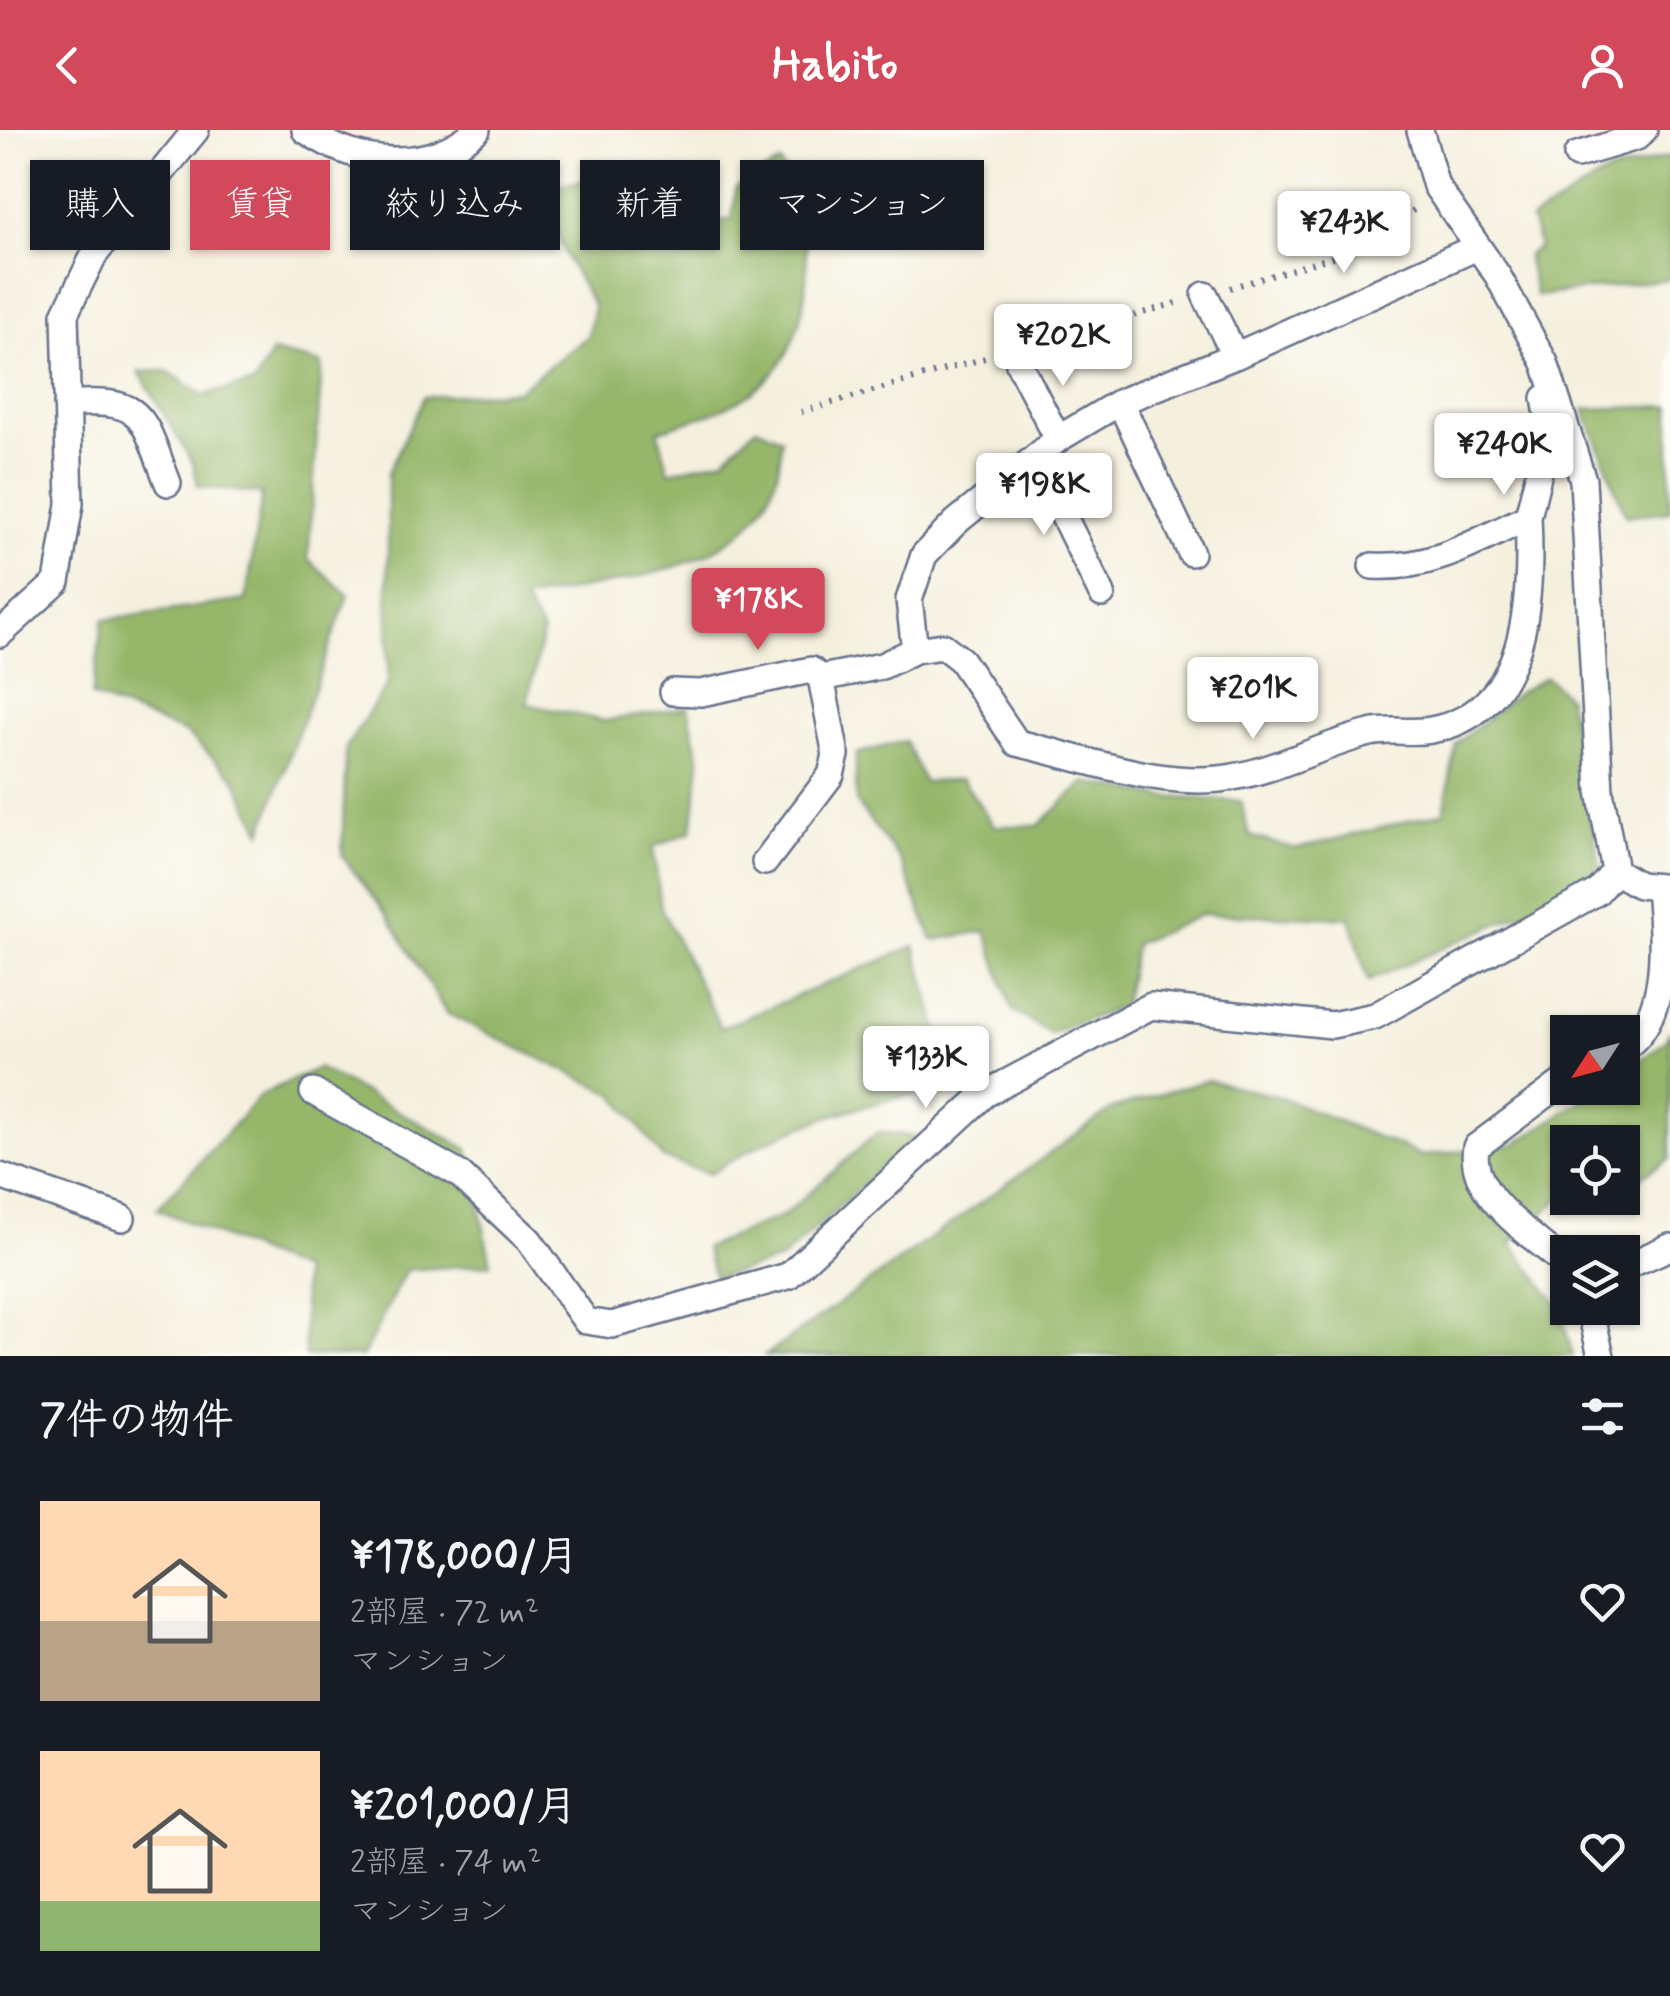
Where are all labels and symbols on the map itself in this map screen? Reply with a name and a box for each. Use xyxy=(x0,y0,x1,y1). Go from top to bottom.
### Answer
pin: ¥243K xyxy=(1274,191,1414,276)
pin: ¥202K xyxy=(993,304,1133,389)
pin: ¥240K xyxy=(1434,413,1574,498)
pin: ¥198K xyxy=(974,453,1114,538)
pin: ¥178K xyxy=(688,568,828,653)
pin: ¥201K xyxy=(1183,657,1323,742)
north arrow xyxy=(1550,1015,1640,1105)
pin: ¥133K xyxy=(856,1026,996,1111)

